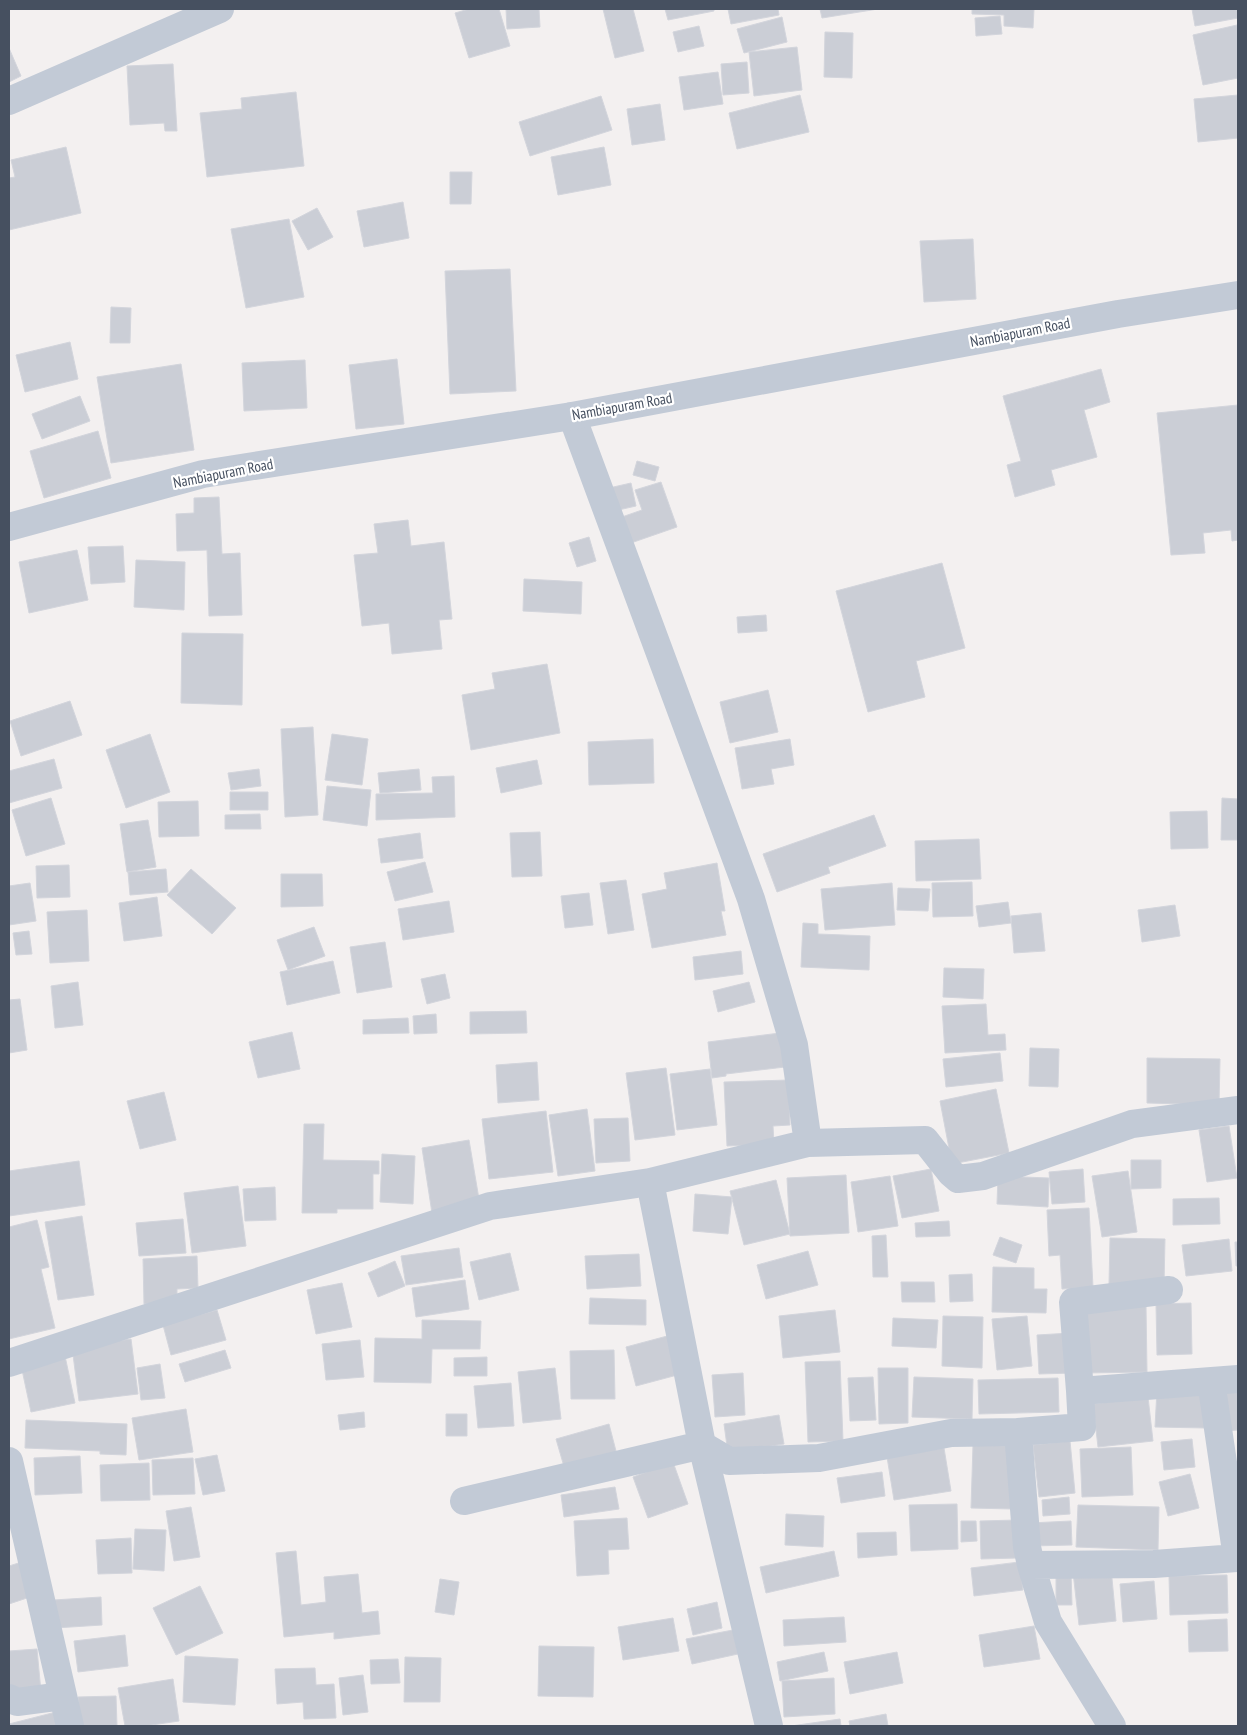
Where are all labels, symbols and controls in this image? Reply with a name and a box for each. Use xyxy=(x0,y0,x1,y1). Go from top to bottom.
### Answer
street label: Nambiapuram Road xyxy=(968,313,1072,351)
street label: Nambiapuram Road xyxy=(570,388,674,424)
street label: Nambiapuram Road xyxy=(171,454,275,492)

